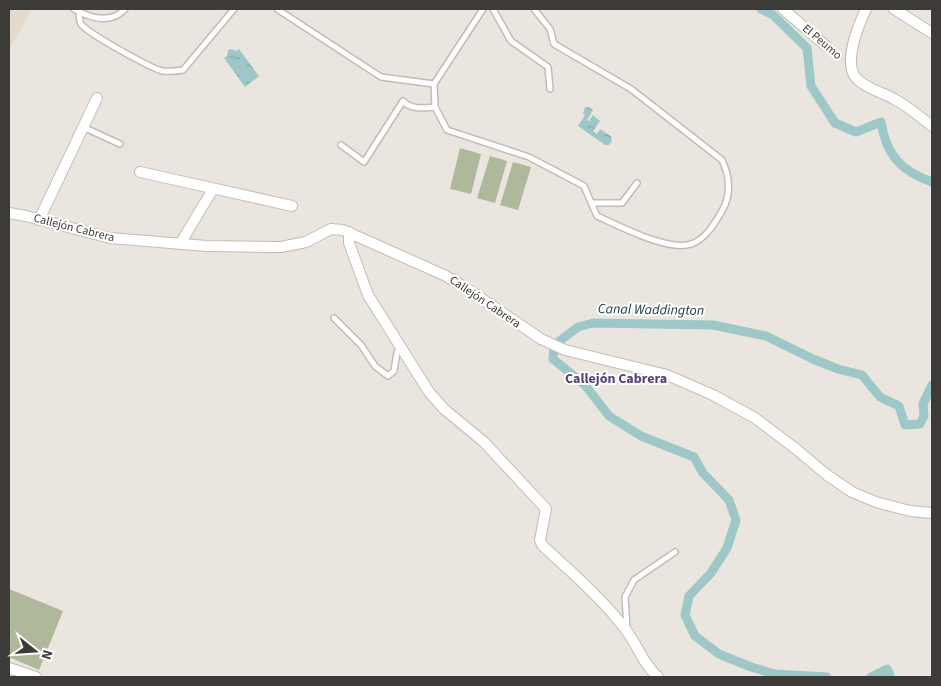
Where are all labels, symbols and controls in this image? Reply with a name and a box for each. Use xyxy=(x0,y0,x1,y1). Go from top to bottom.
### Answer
street label: El Peumo xyxy=(798,20,846,64)
street label: Callejón Cabrera xyxy=(32,210,116,246)
street label: Callejón Cabrera xyxy=(446,272,524,332)
water label: Canal Waddington xyxy=(598,299,704,321)
district label: Callejón Cabrera xyxy=(565,369,667,389)
north arrow xyxy=(10,626,60,676)
text: N xyxy=(36,647,57,662)

